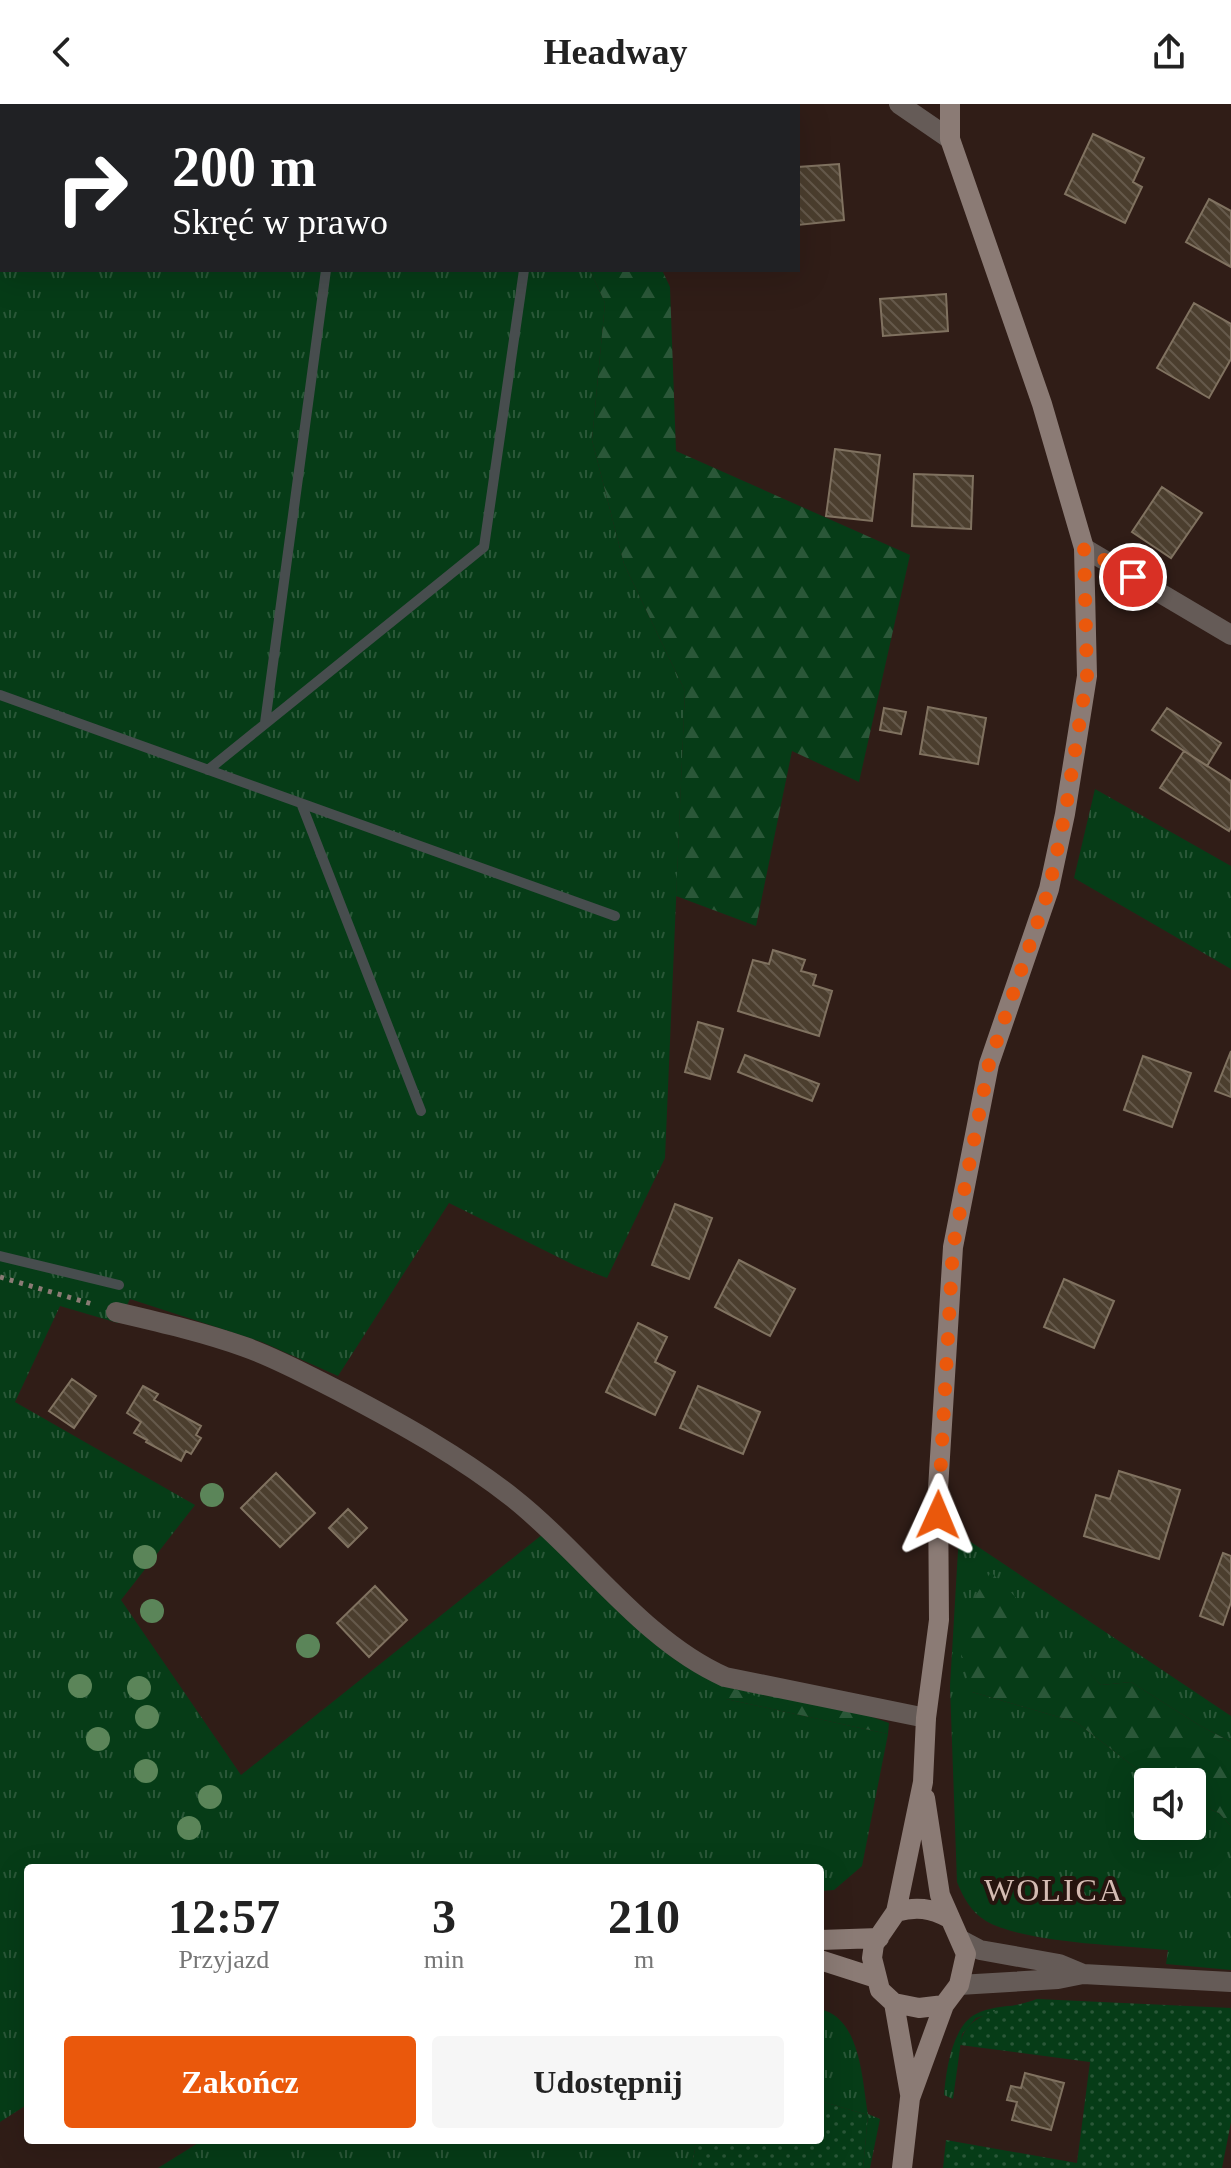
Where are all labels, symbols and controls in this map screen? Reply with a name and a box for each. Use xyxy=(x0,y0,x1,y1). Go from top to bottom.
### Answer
icon: back xyxy=(40,30,84,74)
icon: share xyxy=(1147,30,1191,74)
text: Headway xyxy=(544,32,688,72)
icon: right xyxy=(40,136,144,240)
text: 200 m xyxy=(172,136,317,198)
text: Skręć w prawo xyxy=(172,202,388,242)
pin xyxy=(1099,543,1167,611)
icon: arrive xyxy=(1111,555,1155,599)
position arrow xyxy=(896,1473,980,1557)
map controls xyxy=(1134,1768,1206,1840)
button: sound xyxy=(1134,1768,1206,1840)
district label: WOLICA xyxy=(984,1872,1124,1908)
text: 12:57 xyxy=(168,1890,280,1943)
text: 3 xyxy=(432,1890,456,1943)
text: 210 xyxy=(608,1890,680,1943)
text: Przyjazd xyxy=(178,1945,269,1974)
text: min xyxy=(424,1945,464,1974)
text: m xyxy=(634,1945,654,1974)
button: Zakończ xyxy=(64,2036,416,2128)
button: Udostępnij xyxy=(432,2036,784,2128)

